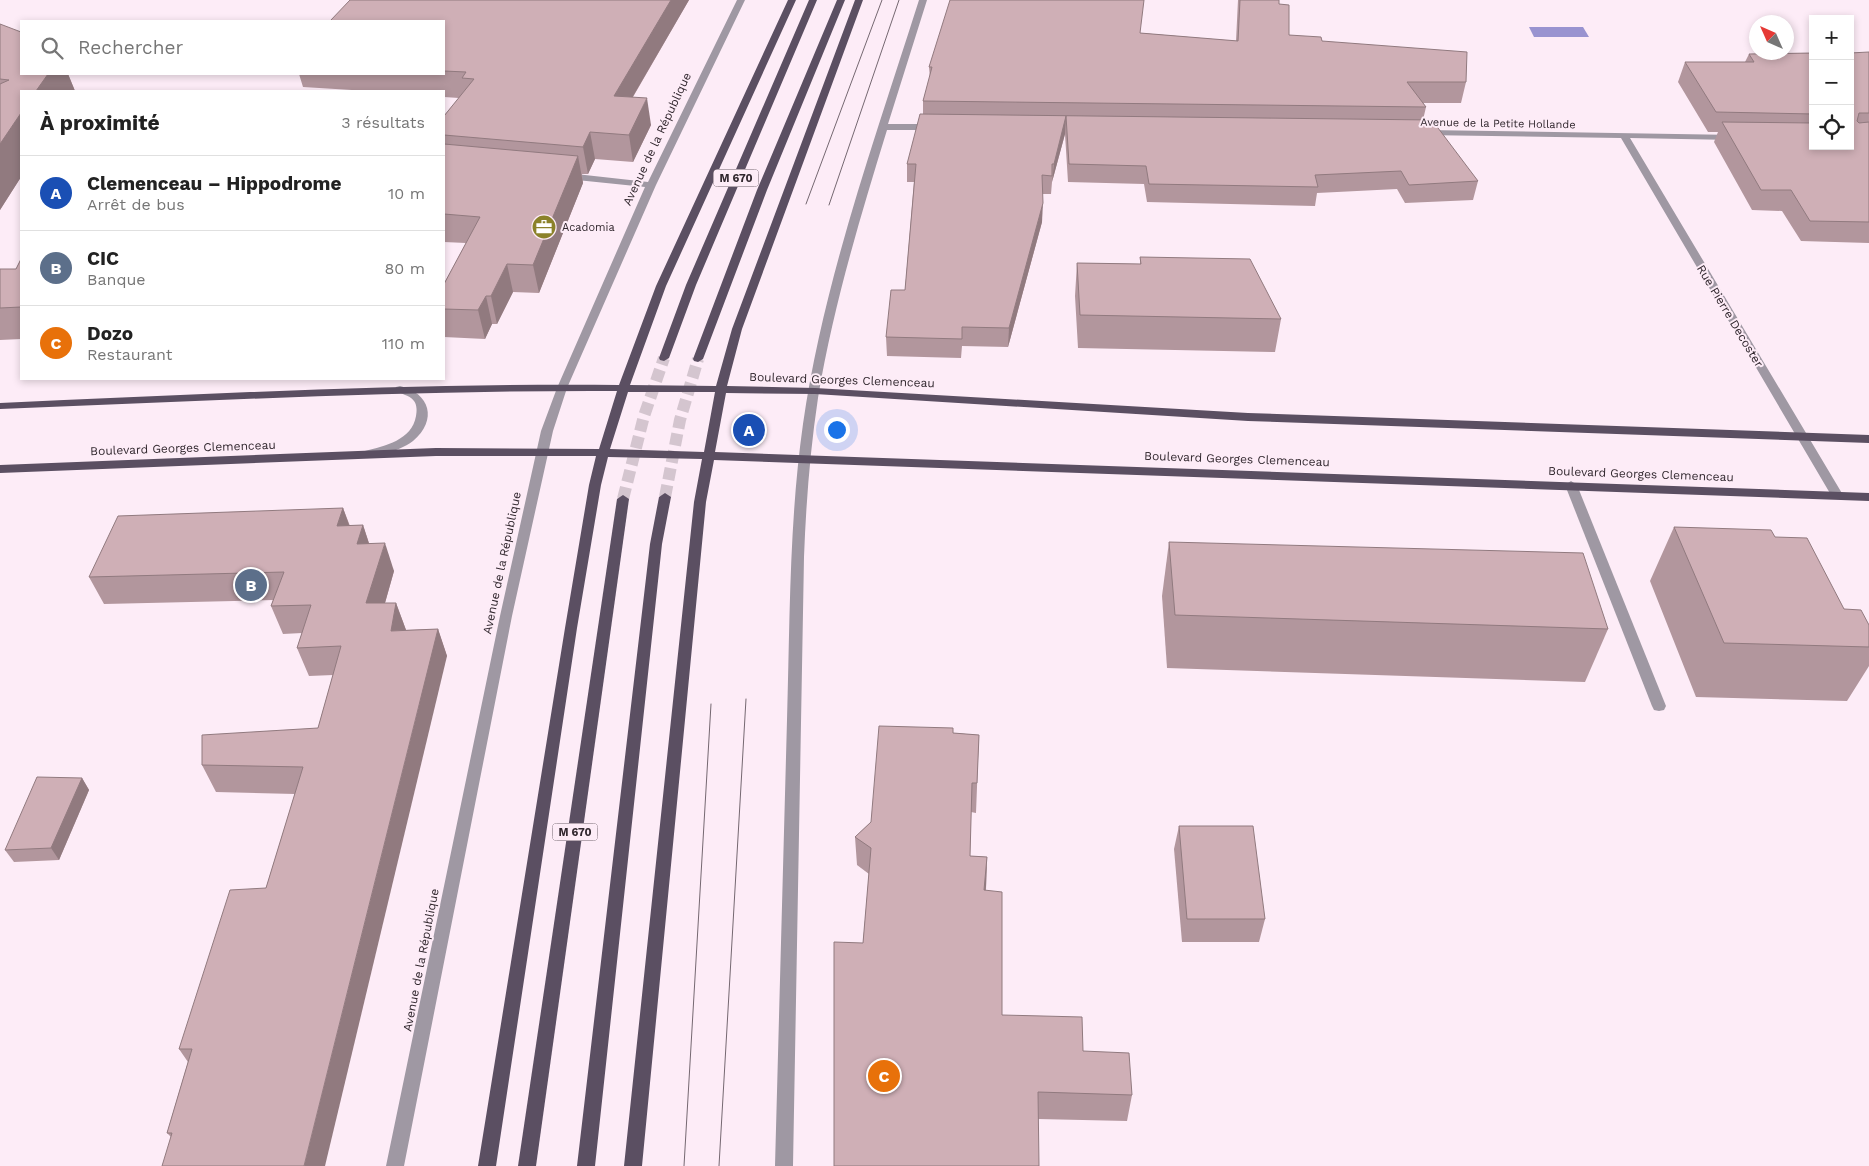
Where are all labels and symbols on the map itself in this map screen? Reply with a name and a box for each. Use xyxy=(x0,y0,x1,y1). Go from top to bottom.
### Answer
north arrow xyxy=(1749,15,1794,60)
street label: Avenue de la République xyxy=(620,70,694,208)
street label: Avenue de la Petite Hollande xyxy=(1420,116,1576,131)
road number: M 670 xyxy=(714,170,758,187)
office icon: Acadomia xyxy=(531,214,557,240)
place label: Acadomia xyxy=(562,221,615,234)
street label: Rue Pierre Decoster xyxy=(1694,262,1766,370)
street label: Boulevard Georges Clemenceau xyxy=(749,370,935,390)
pin: A xyxy=(733,411,765,449)
your location xyxy=(824,417,850,443)
street label: Boulevard Georges Clemenceau xyxy=(90,438,276,458)
street label: Boulevard Georges Clemenceau xyxy=(1144,449,1330,469)
street label: Boulevard Georges Clemenceau xyxy=(1548,464,1734,484)
street label: Avenue de la République xyxy=(480,490,524,635)
pin: B xyxy=(235,566,267,604)
road number: M 670 xyxy=(552,824,598,840)
street label: Avenue de la République xyxy=(400,887,442,1033)
pin: C xyxy=(868,1057,900,1095)

